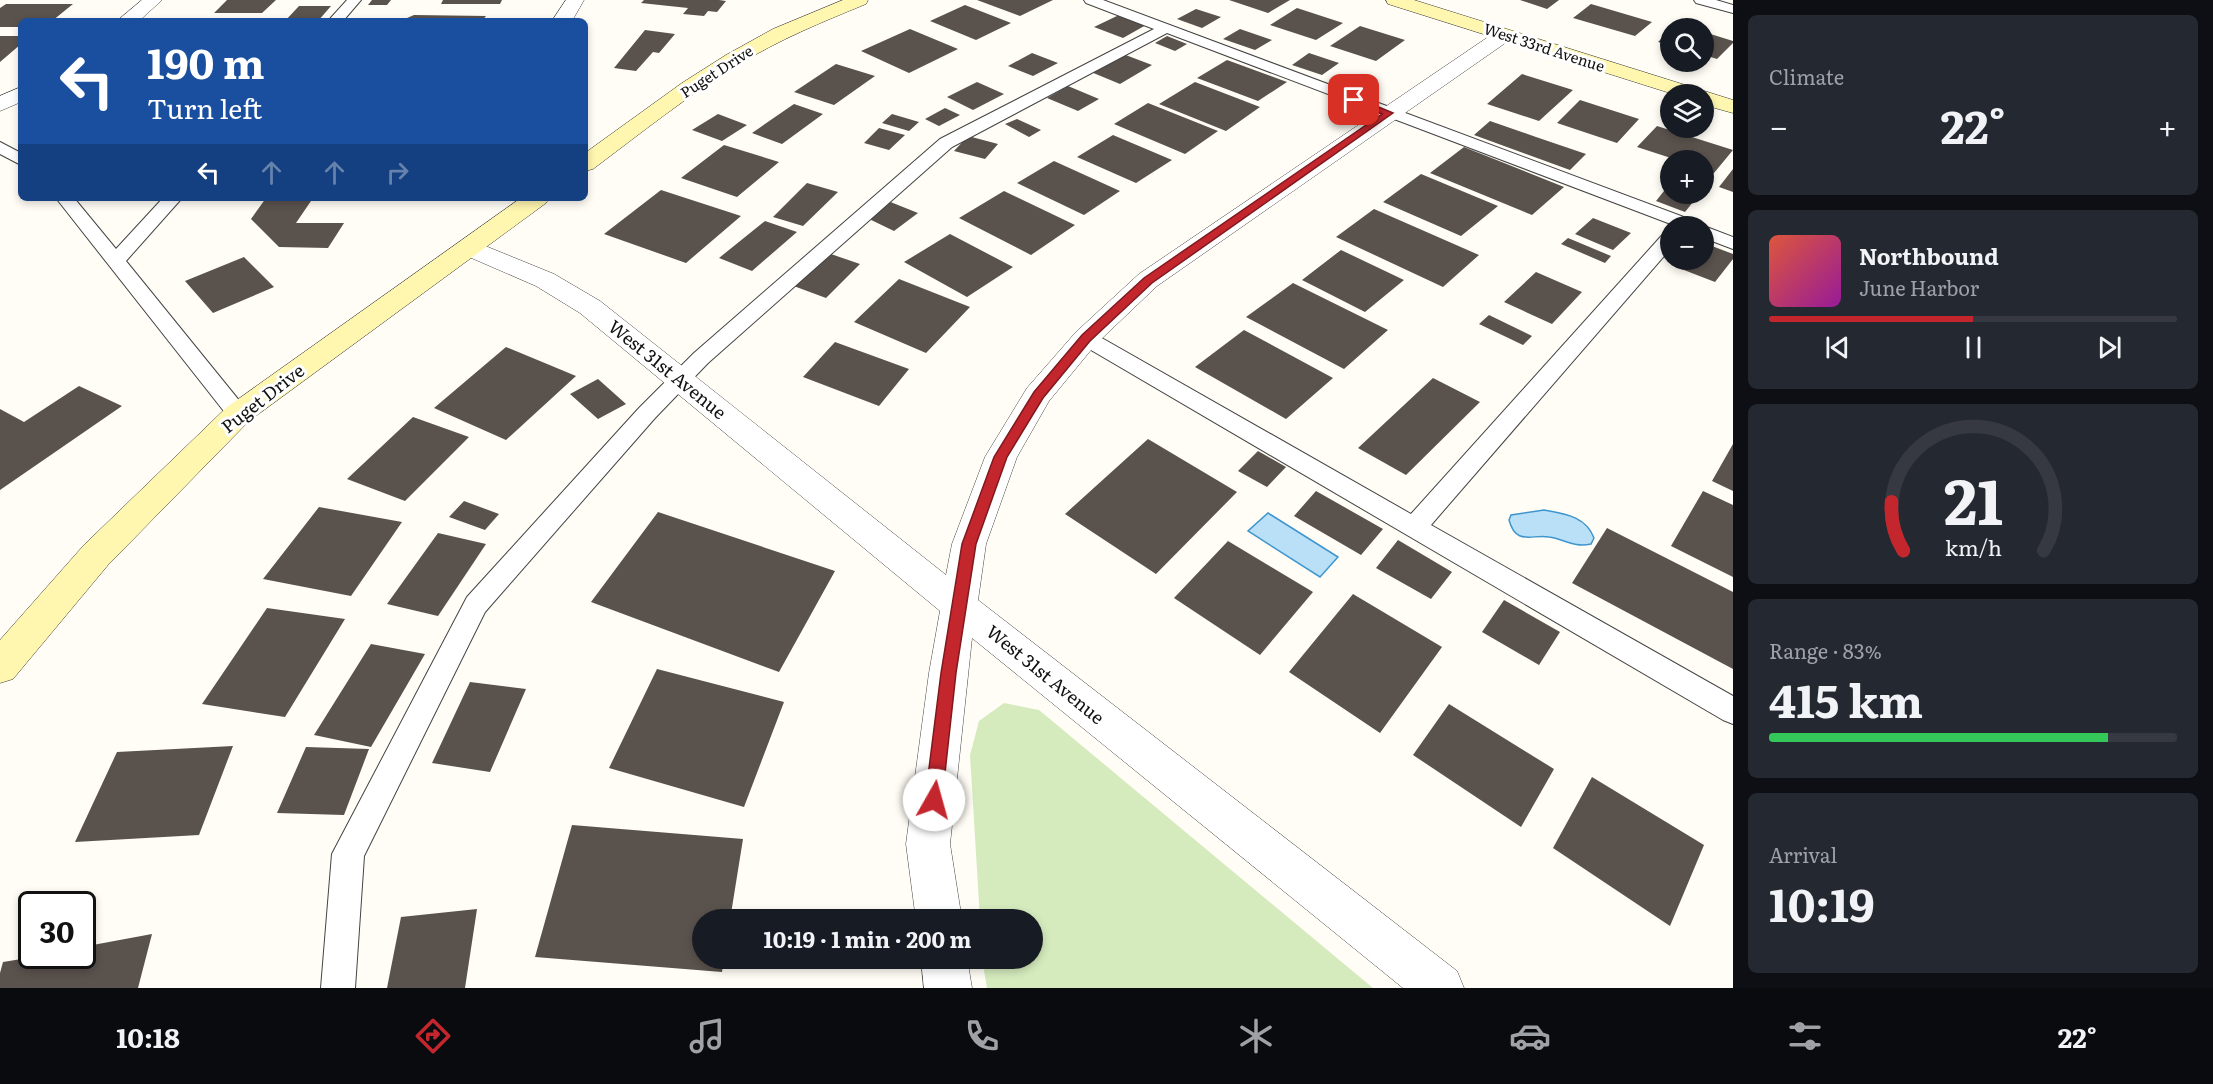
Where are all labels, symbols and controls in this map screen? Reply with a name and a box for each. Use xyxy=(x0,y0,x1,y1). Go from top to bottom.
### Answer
street label: West 33rd Avenue xyxy=(1481,16,1608,77)
map controls xyxy=(1660,18,1714,270)
button: search xyxy=(1660,18,1714,72)
text: 190 m xyxy=(147,30,265,92)
street label: Puget Drive xyxy=(675,38,757,103)
icon: left xyxy=(48,42,126,120)
text: Climate xyxy=(1769,61,1844,91)
pin xyxy=(1328,74,1379,125)
icon: arrive xyxy=(1337,83,1370,116)
button: layers xyxy=(1660,84,1714,138)
text: Turn left xyxy=(147,87,262,127)
text: 22° xyxy=(1940,91,2006,158)
text: − xyxy=(1769,100,1788,149)
text: + xyxy=(2158,100,2177,149)
button: + xyxy=(1660,150,1714,204)
icon: left xyxy=(192,156,225,189)
icon: ahead xyxy=(255,156,288,189)
icon: ahead xyxy=(318,156,351,189)
icon: right xyxy=(381,156,414,189)
button: − xyxy=(1660,216,1714,270)
text: Northbound xyxy=(1859,239,1999,272)
text: June Harbor xyxy=(1859,272,1979,302)
street label: West 31st Avenue xyxy=(603,313,733,425)
icon: previous xyxy=(1821,331,1854,364)
icon: pause xyxy=(1957,331,1990,364)
icon: next xyxy=(2093,331,2126,364)
street label: Puget Drive xyxy=(215,357,309,439)
text: 21 xyxy=(1943,452,2003,544)
text: km/h xyxy=(1944,531,2002,563)
street label: West 31st Avenue xyxy=(981,618,1111,730)
text: Range · 83% xyxy=(1769,635,1882,665)
text: 415 km xyxy=(1769,665,1923,732)
position arrow xyxy=(902,768,966,832)
text: Arrival xyxy=(1769,839,1837,869)
text: 10:19 xyxy=(1769,869,1875,936)
speed limit sign: 30 xyxy=(18,891,96,969)
text: 10:19 · 1 min · 200 m xyxy=(764,922,971,955)
icon: directions xyxy=(412,1015,454,1057)
icon: music xyxy=(686,1015,728,1057)
icon: phone xyxy=(961,1015,1003,1057)
icon: climate xyxy=(1235,1015,1277,1057)
icon: car xyxy=(1509,1015,1551,1057)
icon: filters xyxy=(1784,1015,1826,1057)
text: 10:18 xyxy=(116,1016,180,1056)
text: 22° xyxy=(2058,1016,2097,1056)

